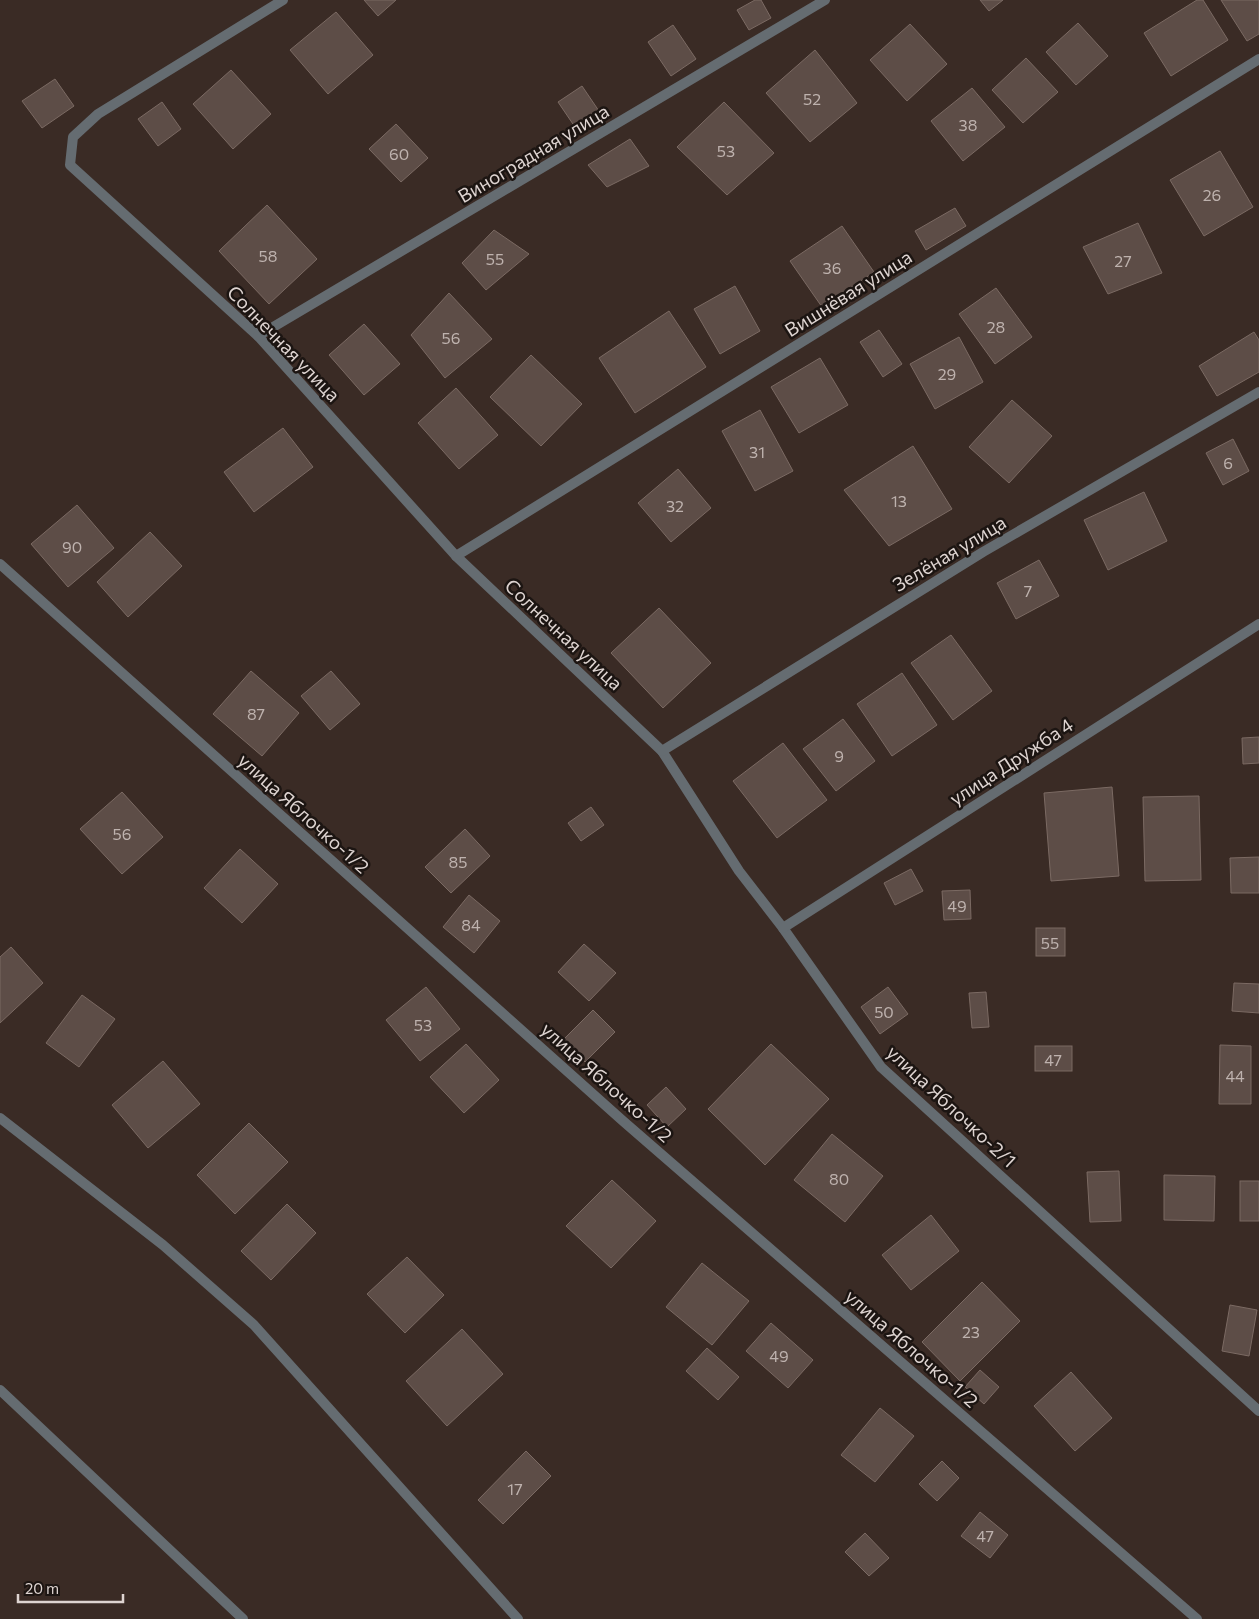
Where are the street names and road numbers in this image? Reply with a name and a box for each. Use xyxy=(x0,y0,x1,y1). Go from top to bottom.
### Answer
street label: Виноградная улица xyxy=(453,99,613,207)
street label: Вишнёвая улица xyxy=(780,245,916,341)
street label: Солнечная улица xyxy=(223,280,345,406)
street label: Зелёная улица xyxy=(888,510,1010,596)
street label: Солнечная улица xyxy=(500,574,628,694)
street label: улица Дружба 4 xyxy=(945,712,1077,810)
street label: улица Яблочко-1/2 xyxy=(234,748,374,878)
street label: улица Яблочко-1/2 xyxy=(537,1017,677,1147)
street label: улица Яблочко-2/1 xyxy=(883,1040,1021,1172)
street label: улица Яблочко-1/2 xyxy=(841,1284,983,1412)

